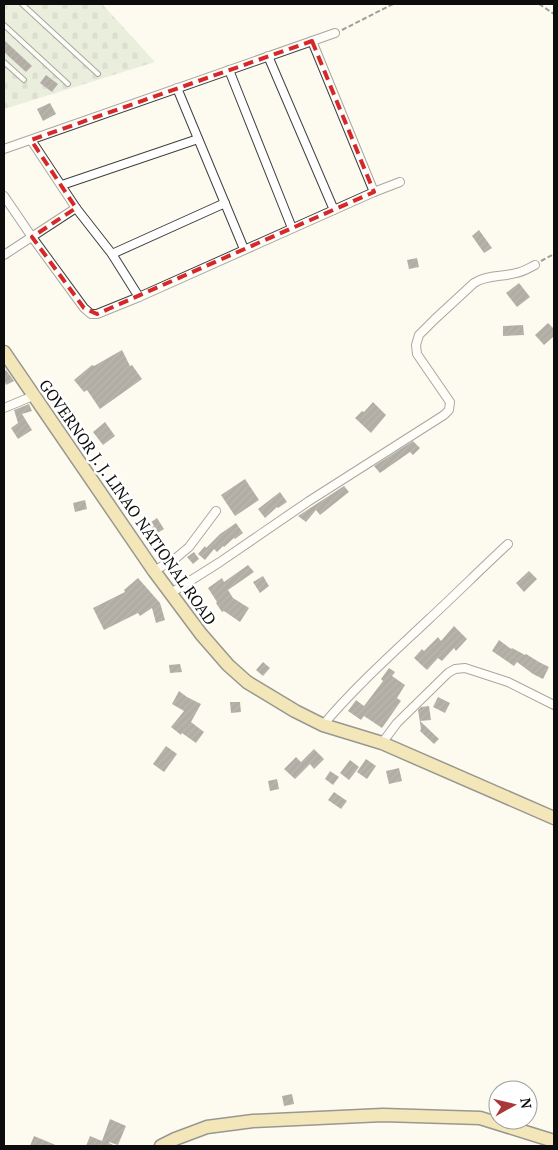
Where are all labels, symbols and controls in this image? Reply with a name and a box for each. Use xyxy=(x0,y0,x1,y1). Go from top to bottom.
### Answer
street label: GOVERNOR J. J. LINAO NATIONAL ROAD xyxy=(34,375,222,629)
north arrow xyxy=(488,1080,538,1130)
text: N xyxy=(516,1097,537,1110)

